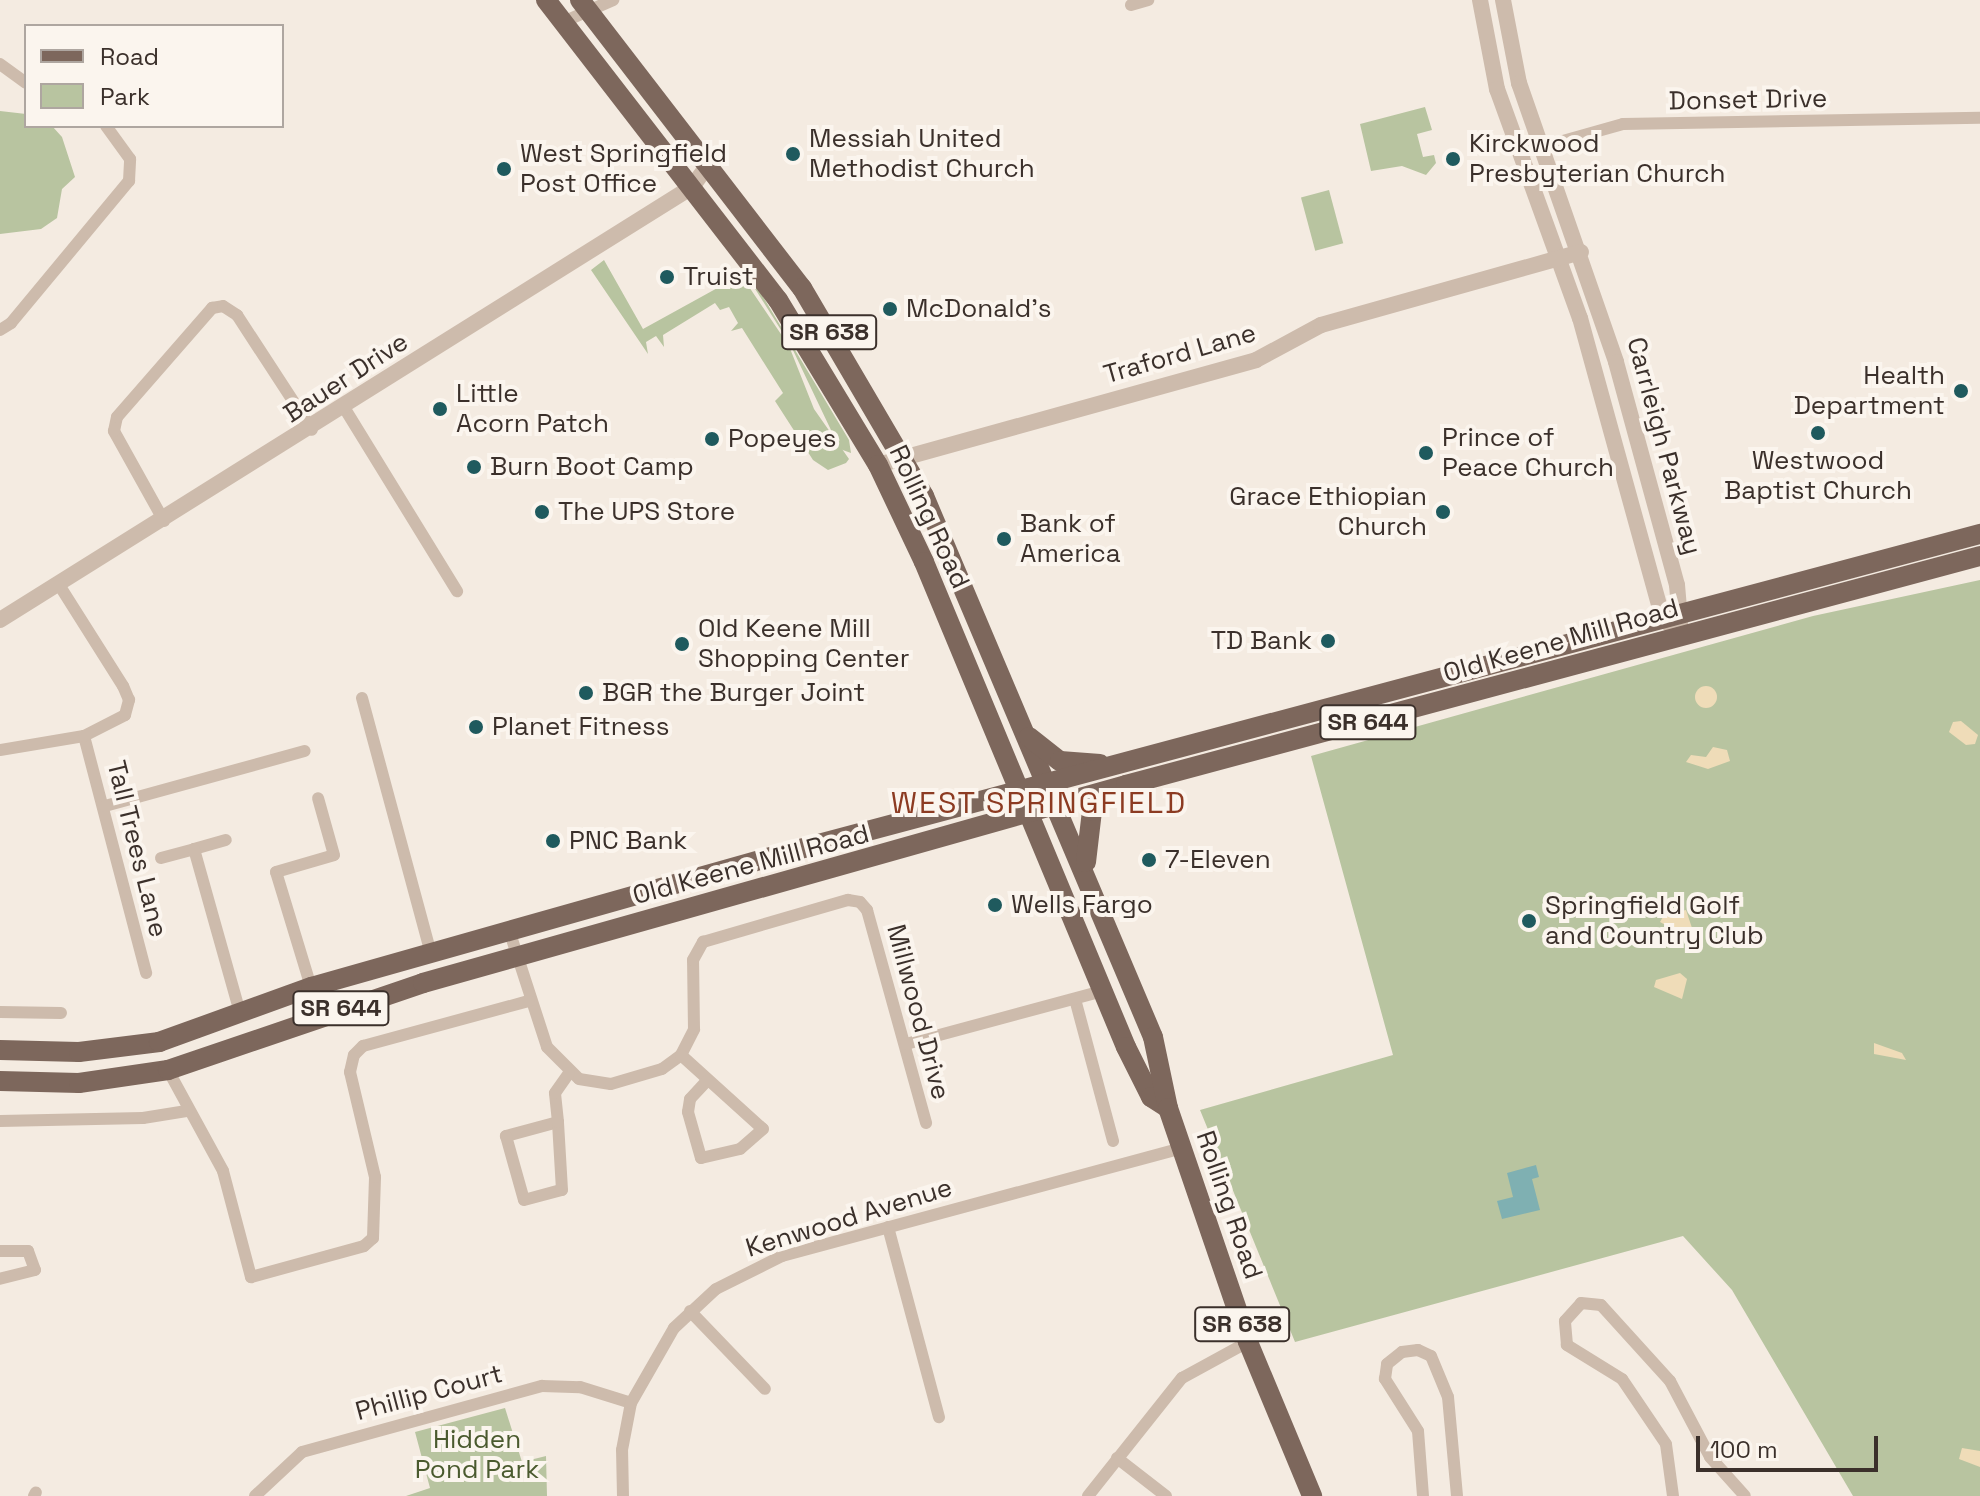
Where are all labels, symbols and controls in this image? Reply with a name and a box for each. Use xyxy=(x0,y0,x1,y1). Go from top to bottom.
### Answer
legend xyxy=(24,24,284,128)
text: Road xyxy=(100,41,159,72)
text: Park xyxy=(100,81,150,112)
street label: Donset Drive xyxy=(1668,83,1828,117)
place label: Messiah United Methodist Church xyxy=(809,123,1035,184)
place label: Kirckwood Presbyterian Church xyxy=(1469,128,1725,190)
place label: West Springfield Post Office xyxy=(520,138,727,200)
marker: Messiah United Methodist Church xyxy=(784,145,802,163)
marker: Kirckwood Presbyterian Church xyxy=(1444,150,1462,168)
marker: West Springfield Post Office xyxy=(495,160,513,178)
place label: Truist xyxy=(683,261,754,293)
marker: Truist xyxy=(658,268,676,286)
place label: McDonald's xyxy=(906,293,1051,325)
marker: McDonald's xyxy=(881,300,899,318)
road number: SR 638 xyxy=(781,312,877,352)
street label: Traford Lane xyxy=(1100,317,1260,391)
street label: Bauer Drive xyxy=(278,326,414,430)
street label: Carrleigh Parkway xyxy=(1620,334,1708,558)
place label: Health Department xyxy=(1794,360,1945,422)
place label: Little Acorn Patch xyxy=(456,378,609,440)
marker: Health Department xyxy=(1952,382,1970,400)
marker: Little Acorn Patch xyxy=(431,400,449,418)
place label: Prince of Peace Church xyxy=(1442,422,1614,484)
place label: Popeyes xyxy=(728,423,836,455)
marker: Westwood Baptist Church xyxy=(1809,424,1827,442)
marker: Popeyes xyxy=(703,430,721,448)
street label: Rolling Road xyxy=(882,440,976,594)
marker: Prince of Peace Church xyxy=(1417,444,1435,462)
place label: Westwood Baptist Church xyxy=(1724,445,1912,506)
place label: Burn Boot Camp xyxy=(490,451,694,483)
marker: Burn Boot Camp xyxy=(465,458,483,476)
place label: Grace Ethiopian Church xyxy=(1229,481,1427,542)
place label: The UPS Store xyxy=(558,496,735,528)
marker: The UPS Store xyxy=(533,503,551,521)
marker: Grace Ethiopian Church xyxy=(1434,503,1452,521)
place label: Bank of America xyxy=(1020,508,1121,570)
marker: Bank of America xyxy=(995,530,1013,548)
street label: Old Keene Mill Road xyxy=(1440,592,1682,690)
place label: Old Keene Mill Shopping Center xyxy=(698,613,909,674)
place label: TD Bank xyxy=(1211,625,1312,657)
marker: TD Bank xyxy=(1319,632,1337,650)
marker: Old Keene Mill Shopping Center xyxy=(673,635,691,653)
place label: BGR the Burger Joint xyxy=(602,677,865,709)
marker: BGR the Burger Joint xyxy=(577,684,595,702)
road number: SR 644 xyxy=(1318,702,1418,742)
place label: Planet Fitness xyxy=(492,711,670,743)
marker: Planet Fitness xyxy=(467,718,485,736)
street label: Tall Trees Lane xyxy=(100,757,174,941)
district label: WEST SPRINGFIELD xyxy=(890,785,1188,821)
street label: Old Keene Mill Road xyxy=(629,818,873,912)
place label: PNC Bank xyxy=(569,825,687,857)
marker: PNC Bank xyxy=(544,832,562,850)
place label: 7-Eleven xyxy=(1165,844,1271,876)
marker: 7-Eleven xyxy=(1140,851,1158,869)
place label: Wells Fargo xyxy=(1011,889,1153,921)
place label: Springfield Golf and Country Club xyxy=(1545,890,1764,952)
marker: Wells Fargo xyxy=(986,896,1004,914)
marker: Springfield Golf and Country Club xyxy=(1520,912,1538,930)
street label: Millwood Drive xyxy=(880,921,956,1103)
road number: SR 644 xyxy=(291,988,391,1028)
street label: Rolling Road xyxy=(1189,1127,1269,1283)
street label: Kenwood Avenue xyxy=(742,1172,956,1264)
road number: SR 638 xyxy=(1194,1304,1290,1344)
street label: Phillip Court xyxy=(352,1358,506,1428)
scale bar xyxy=(1700,1420,1882,1470)
park label: Hidden Pond Park xyxy=(415,1424,539,1486)
text: 100 m xyxy=(1710,1434,1778,1465)

